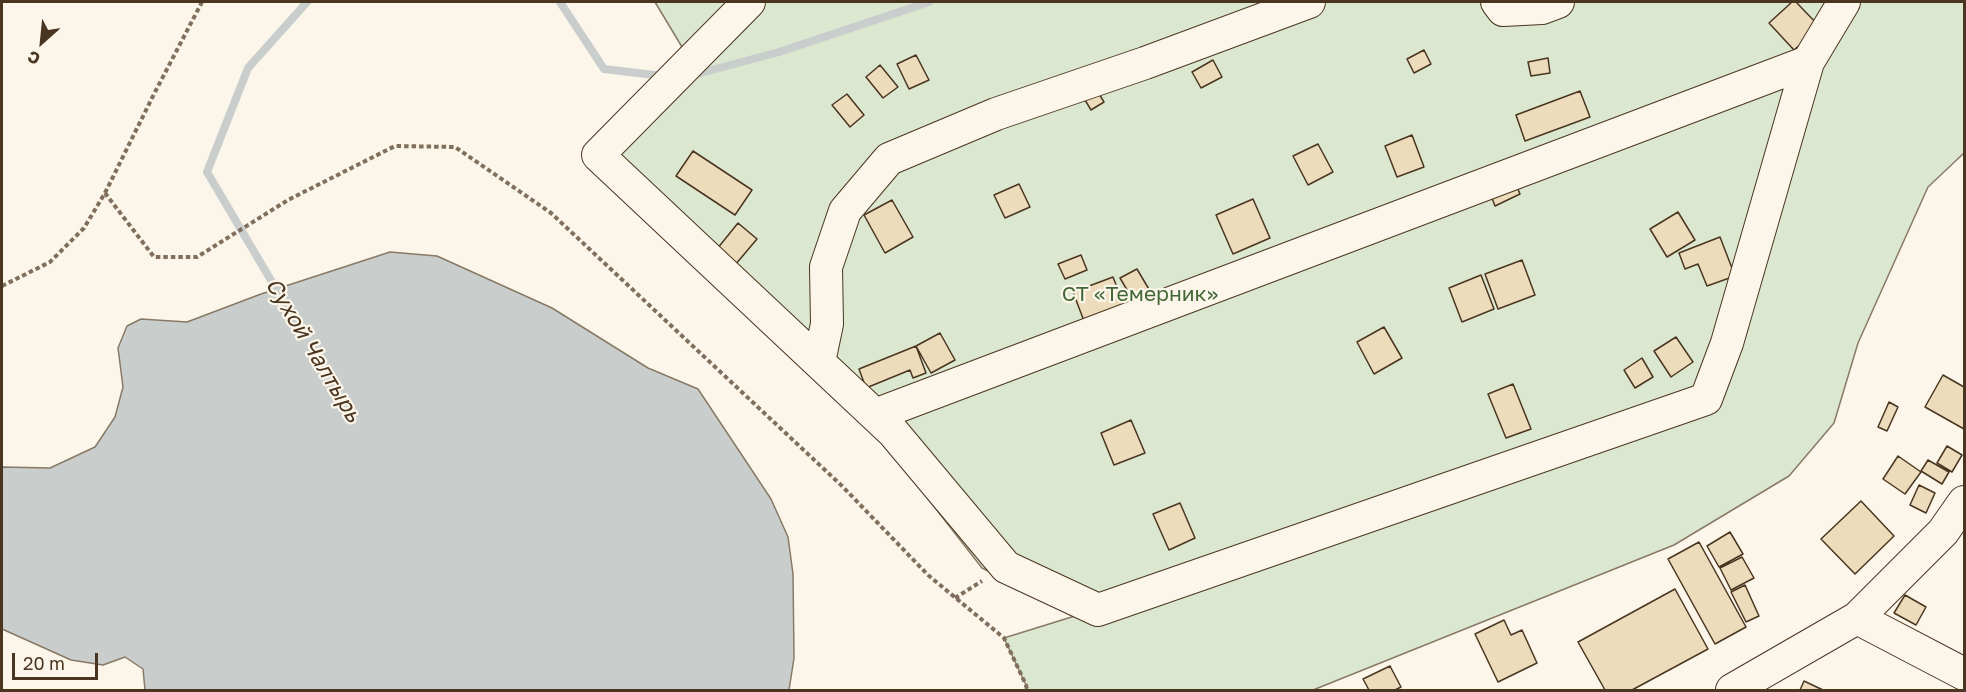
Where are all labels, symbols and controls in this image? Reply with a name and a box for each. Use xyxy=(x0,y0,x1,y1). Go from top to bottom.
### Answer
north arrow xyxy=(12,12,72,72)
text: С xyxy=(24,47,43,70)
water label: Сухой Чалтырь xyxy=(260,273,366,427)
park label: СТ «Темерник» xyxy=(1062,281,1218,307)
scale bar xyxy=(15,641,100,679)
text: 20 m xyxy=(23,652,65,674)

